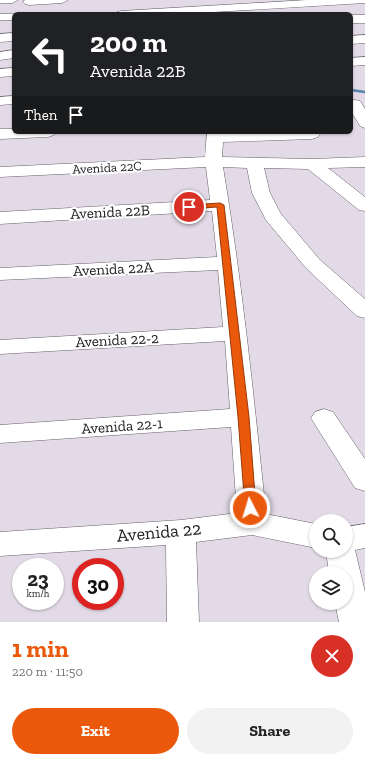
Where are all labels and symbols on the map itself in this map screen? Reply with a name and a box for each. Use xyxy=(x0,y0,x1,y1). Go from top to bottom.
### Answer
street label: Avenida 22C xyxy=(72,158,142,177)
pin xyxy=(172,190,206,224)
street label: Avenida 22B xyxy=(70,201,150,223)
street label: Avenida 22A xyxy=(72,258,154,280)
street label: Avenida 22-2 xyxy=(75,329,159,351)
street label: Avenida 22-1 xyxy=(81,414,163,438)
position arrow xyxy=(229,487,271,529)
street label: Avenida 22 xyxy=(116,517,202,547)
speed limit sign: 30 xyxy=(72,558,124,610)

